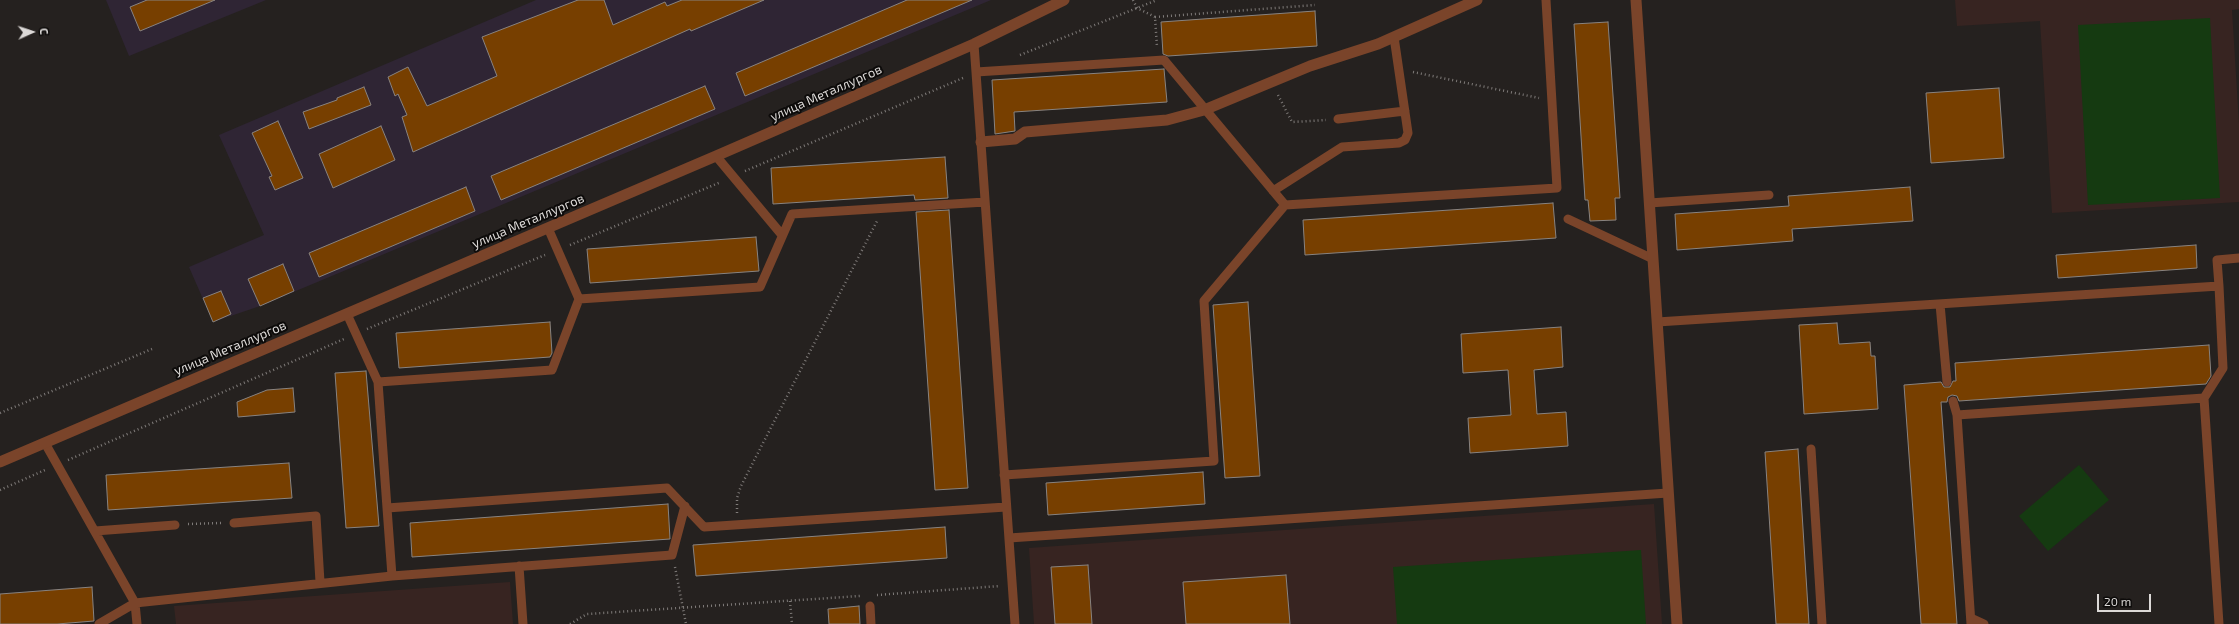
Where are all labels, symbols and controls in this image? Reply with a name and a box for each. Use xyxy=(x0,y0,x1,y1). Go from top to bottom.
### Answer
north arrow xyxy=(12,12,52,52)
text: С xyxy=(38,28,51,35)
street label: улица Металлургов xyxy=(768,61,884,125)
street label: улица Металлургов xyxy=(469,190,587,252)
street label: улица Металлургов xyxy=(171,317,289,379)
scale bar xyxy=(2099,586,2153,612)
text: 20 m xyxy=(2104,594,2131,608)

